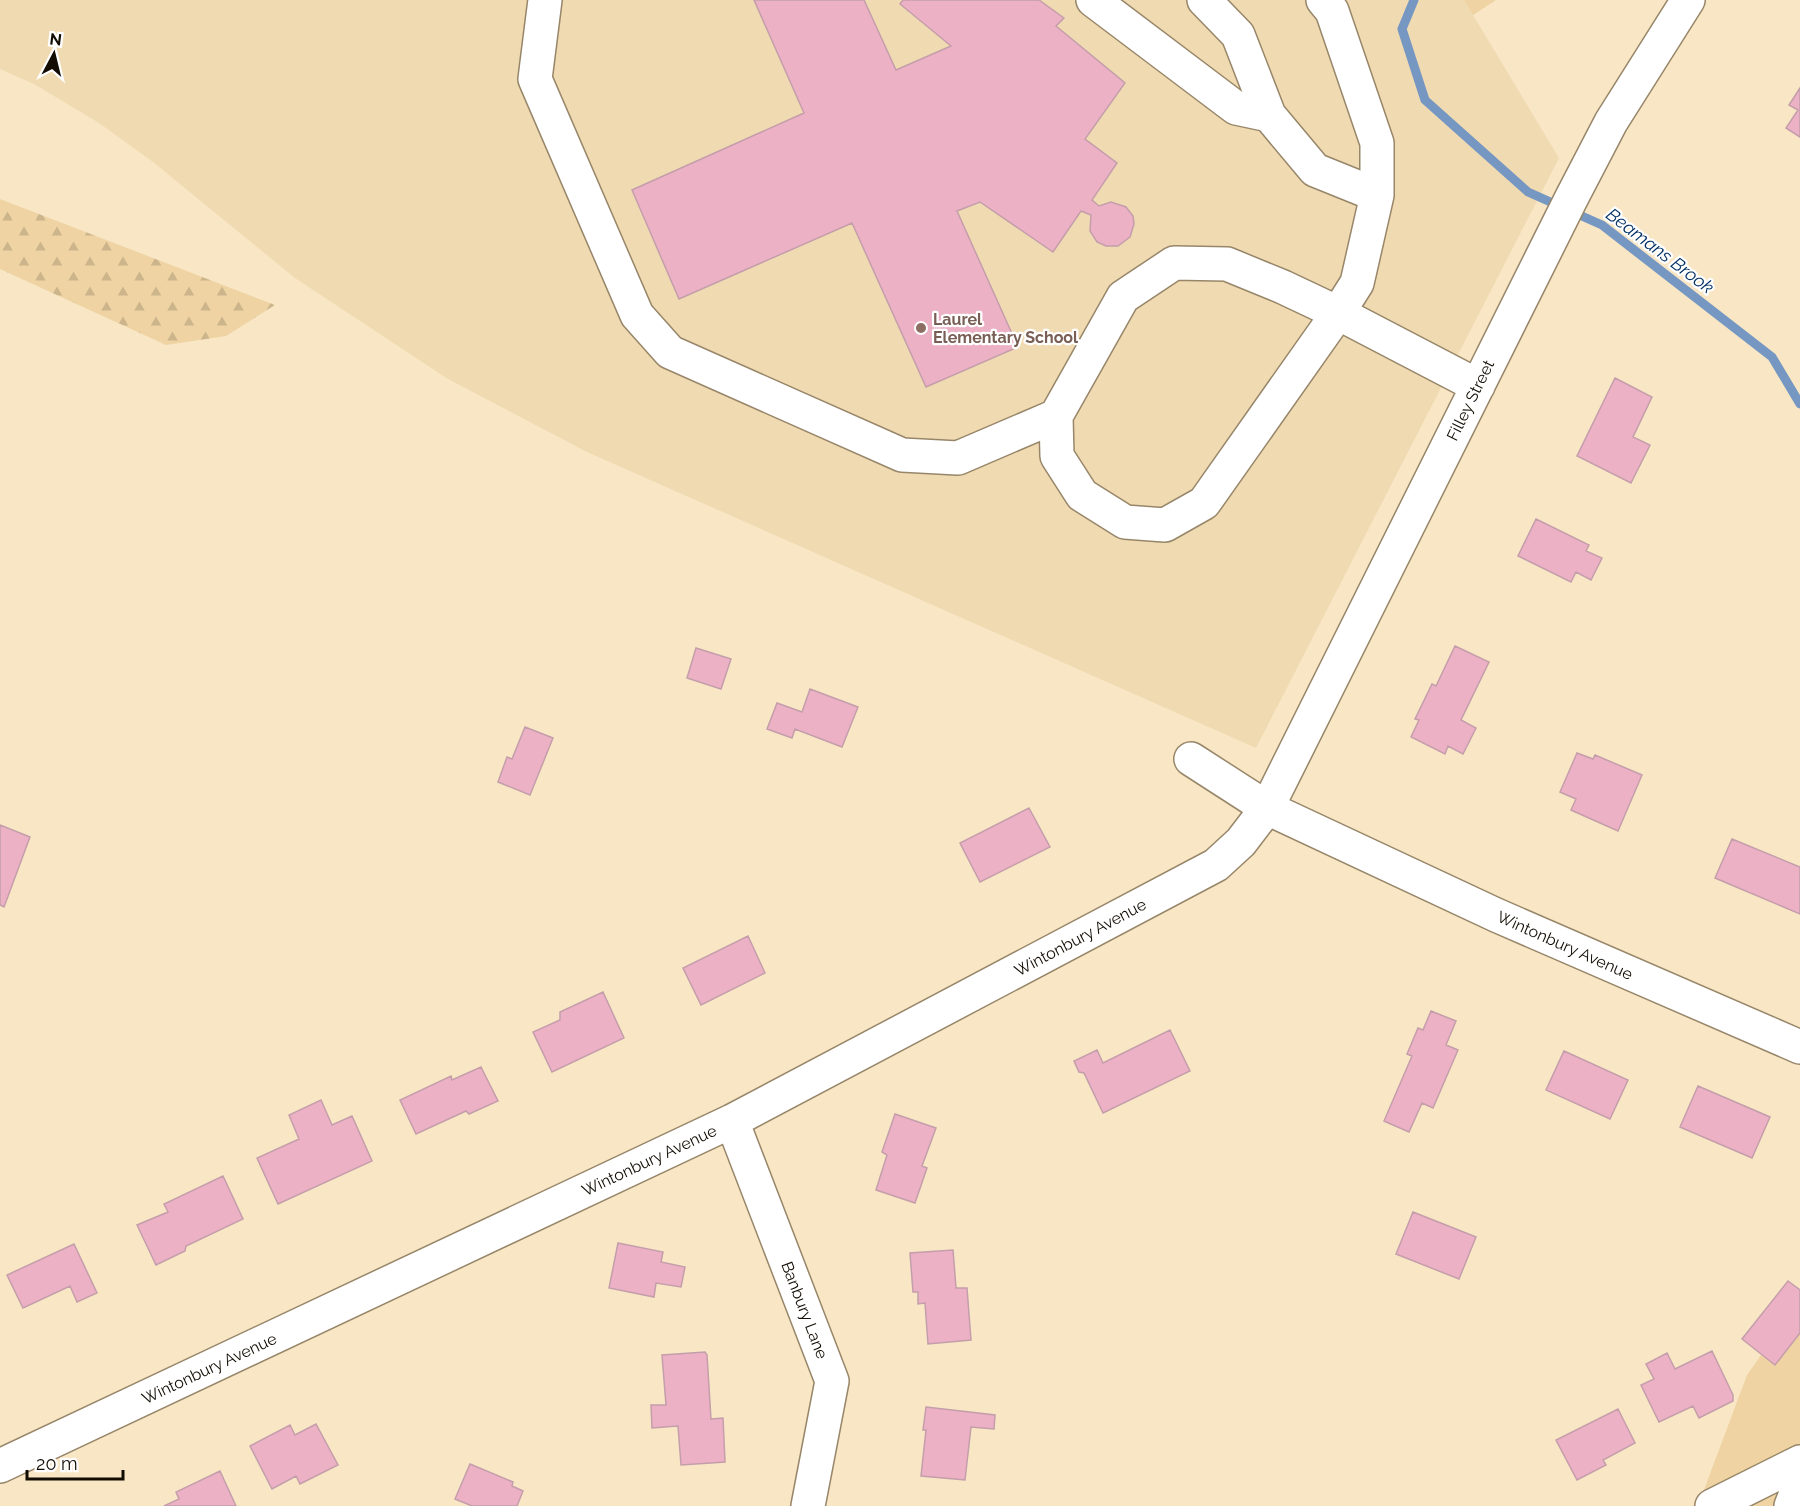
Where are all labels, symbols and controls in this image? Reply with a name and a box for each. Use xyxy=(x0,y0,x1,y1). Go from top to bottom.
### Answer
north arrow xyxy=(24,24,84,84)
text: N xyxy=(49,29,63,50)
water label: Beamans Brook xyxy=(1602,203,1718,298)
place label: Laurel Elementary School xyxy=(933,310,1079,347)
marker: Laurel Elementary School xyxy=(914,321,928,335)
street label: Filley Street xyxy=(1443,356,1498,444)
street label: Wintonbury Avenue xyxy=(1011,895,1149,980)
street label: Wintonbury Avenue xyxy=(1494,907,1636,984)
street label: Wintonbury Avenue xyxy=(579,1121,720,1200)
street label: Banbury Lane xyxy=(777,1259,832,1362)
street label: Wintonbury Avenue xyxy=(139,1329,280,1408)
scale bar xyxy=(27,1443,123,1481)
text: 20 m xyxy=(36,1453,78,1474)

